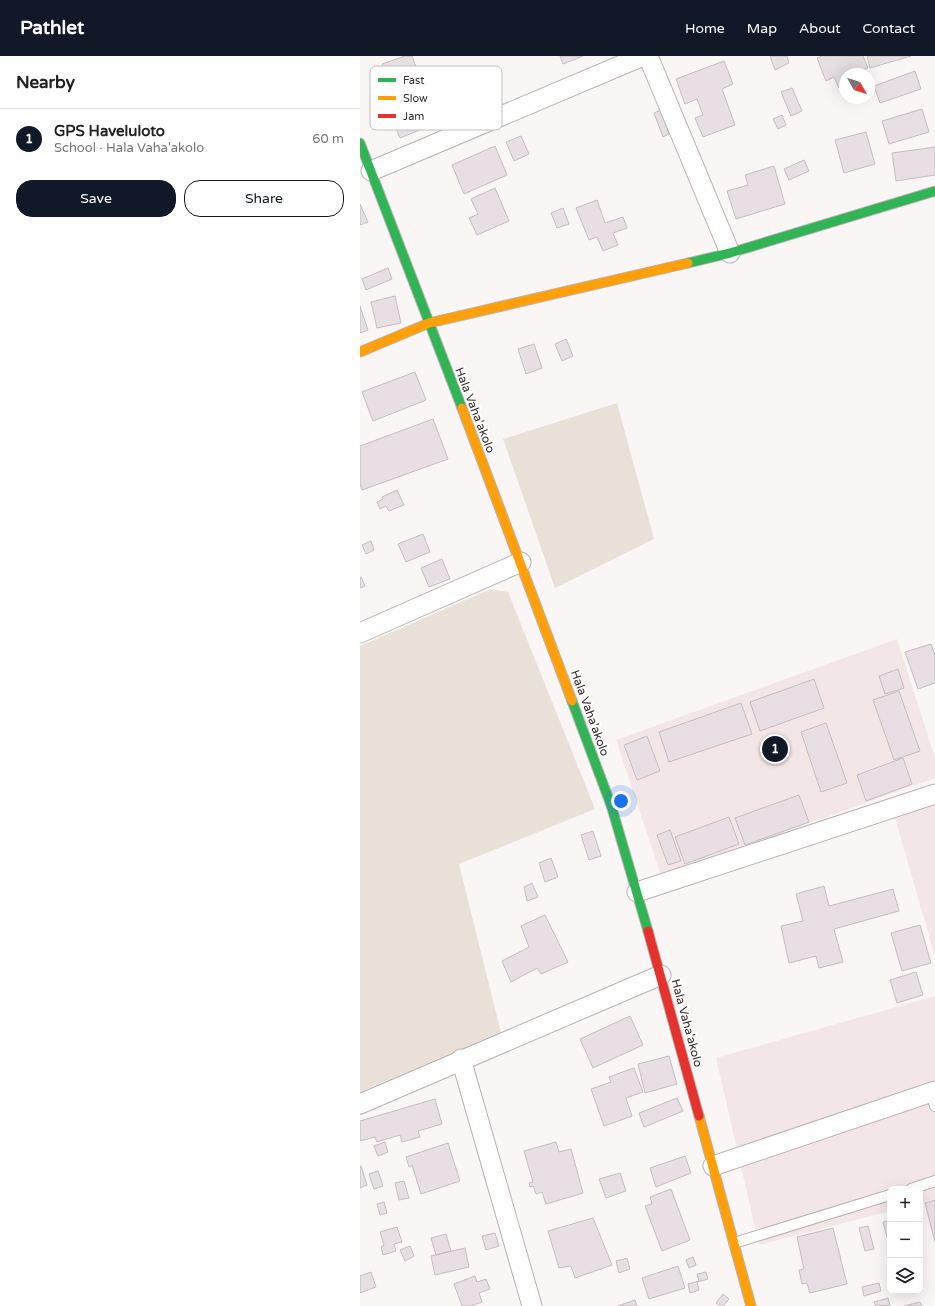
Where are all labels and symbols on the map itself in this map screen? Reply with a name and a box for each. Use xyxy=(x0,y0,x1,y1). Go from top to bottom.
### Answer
legend xyxy=(370,66,502,130)
north arrow xyxy=(839,68,875,104)
text: Fast xyxy=(403,74,424,87)
text: Slow xyxy=(403,92,428,105)
text: Jam xyxy=(403,110,424,123)
street label: Hala Vaha'akolo xyxy=(452,365,498,455)
street label: Hala Vaha'akolo xyxy=(568,668,612,758)
pin: 1 xyxy=(762,734,788,764)
your location xyxy=(611,791,631,811)
street label: Hala Vaha'akolo xyxy=(669,977,705,1069)

